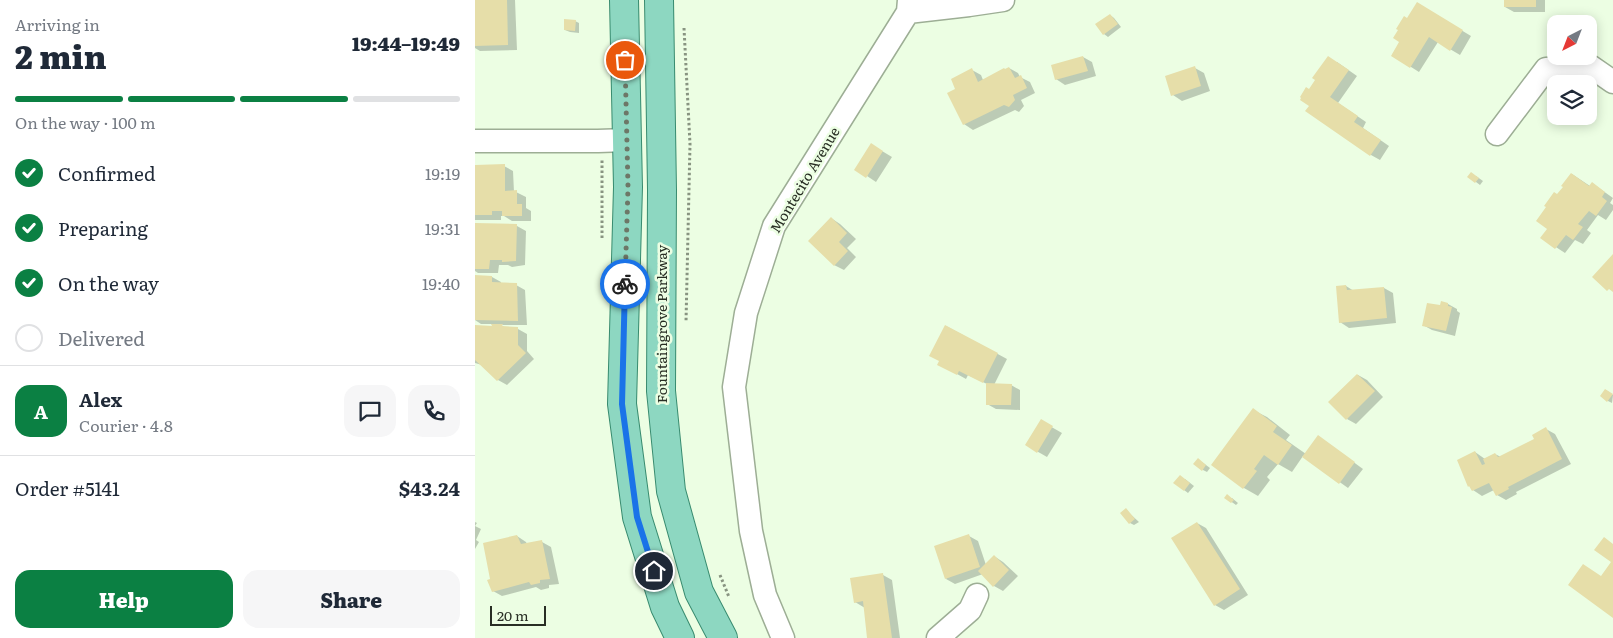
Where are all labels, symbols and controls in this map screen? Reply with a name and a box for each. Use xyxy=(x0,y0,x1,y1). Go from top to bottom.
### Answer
text: Arriving in xyxy=(15,12,100,36)
north arrow xyxy=(1547,15,1597,65)
map controls xyxy=(1547,15,1597,125)
text: 19:44–19:49 xyxy=(352,29,460,57)
text: 2 min xyxy=(15,31,107,79)
pin xyxy=(604,39,646,81)
icon: bag xyxy=(611,46,639,74)
button: layers xyxy=(1547,75,1597,125)
text: On the way · 100 m xyxy=(15,110,155,134)
street label: Montecito Avenue xyxy=(765,123,844,236)
icon: check xyxy=(15,159,43,187)
text: Confirmed xyxy=(58,159,156,187)
text: 19:19 xyxy=(425,161,460,185)
icon: check xyxy=(15,214,43,242)
text: Preparing xyxy=(58,214,148,242)
text: 19:31 xyxy=(425,216,460,240)
street label: Fountaingrove Parkway xyxy=(651,244,671,403)
courier xyxy=(600,259,650,309)
icon: check xyxy=(15,269,43,297)
text: On the way xyxy=(58,269,159,297)
icon: bike xyxy=(611,270,639,298)
text: 19:40 xyxy=(422,271,460,295)
text: Delivered xyxy=(58,324,145,352)
text: Alex xyxy=(79,385,122,413)
button: chat xyxy=(344,385,396,437)
button: phone xyxy=(408,385,460,437)
text: A xyxy=(34,397,48,425)
text: Courier · 4.8 xyxy=(79,413,173,437)
text: Order #5141 xyxy=(15,474,120,502)
text: $43.24 xyxy=(399,474,460,502)
pin xyxy=(633,550,675,592)
icon: home xyxy=(640,557,668,585)
button: Help xyxy=(15,570,233,628)
button: Share xyxy=(243,570,460,628)
scale bar xyxy=(490,603,546,626)
text: 20 m xyxy=(497,605,529,625)

